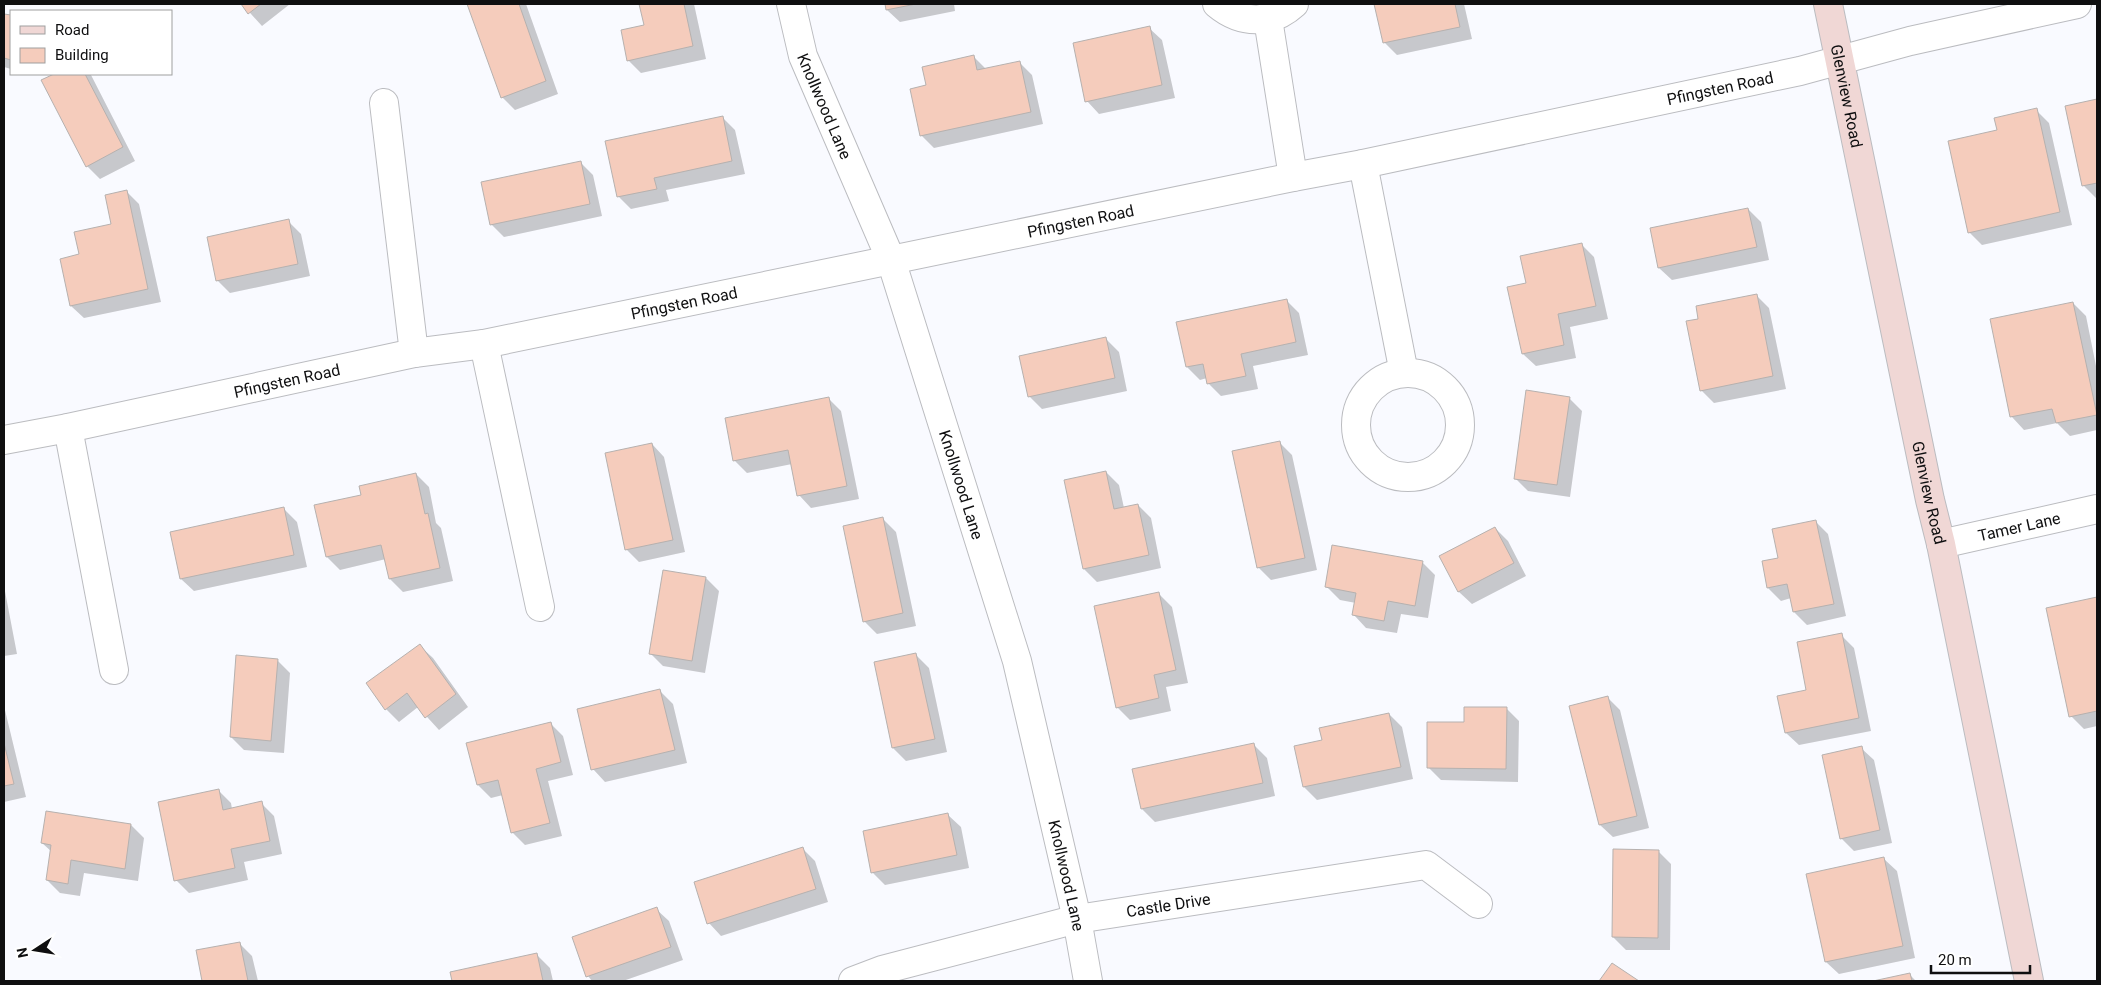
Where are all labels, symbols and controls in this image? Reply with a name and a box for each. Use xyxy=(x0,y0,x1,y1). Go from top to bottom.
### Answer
legend xyxy=(10,10,172,75)
text: Road xyxy=(55,21,89,39)
street label: Glenview Road xyxy=(1827,43,1867,149)
text: Building xyxy=(55,46,109,64)
street label: Knollwood Lane xyxy=(793,50,856,162)
street label: Pfingsten Road xyxy=(1665,67,1775,109)
street label: Pfingsten Road xyxy=(1026,201,1136,241)
street label: Pfingsten Road xyxy=(629,282,739,323)
street label: Pfingsten Road xyxy=(232,360,342,401)
street label: Knollwood Lane xyxy=(936,428,988,542)
street label: Glenview Road xyxy=(1909,439,1950,546)
street label: Tamer Lane xyxy=(1976,508,2062,545)
street label: Knollwood Lane xyxy=(1045,818,1088,932)
street label: Castle Drive xyxy=(1125,889,1212,921)
north arrow xyxy=(10,925,60,975)
scale bar xyxy=(1931,942,2030,974)
text: N xyxy=(13,946,31,959)
text: 20 m xyxy=(1938,951,1972,969)

